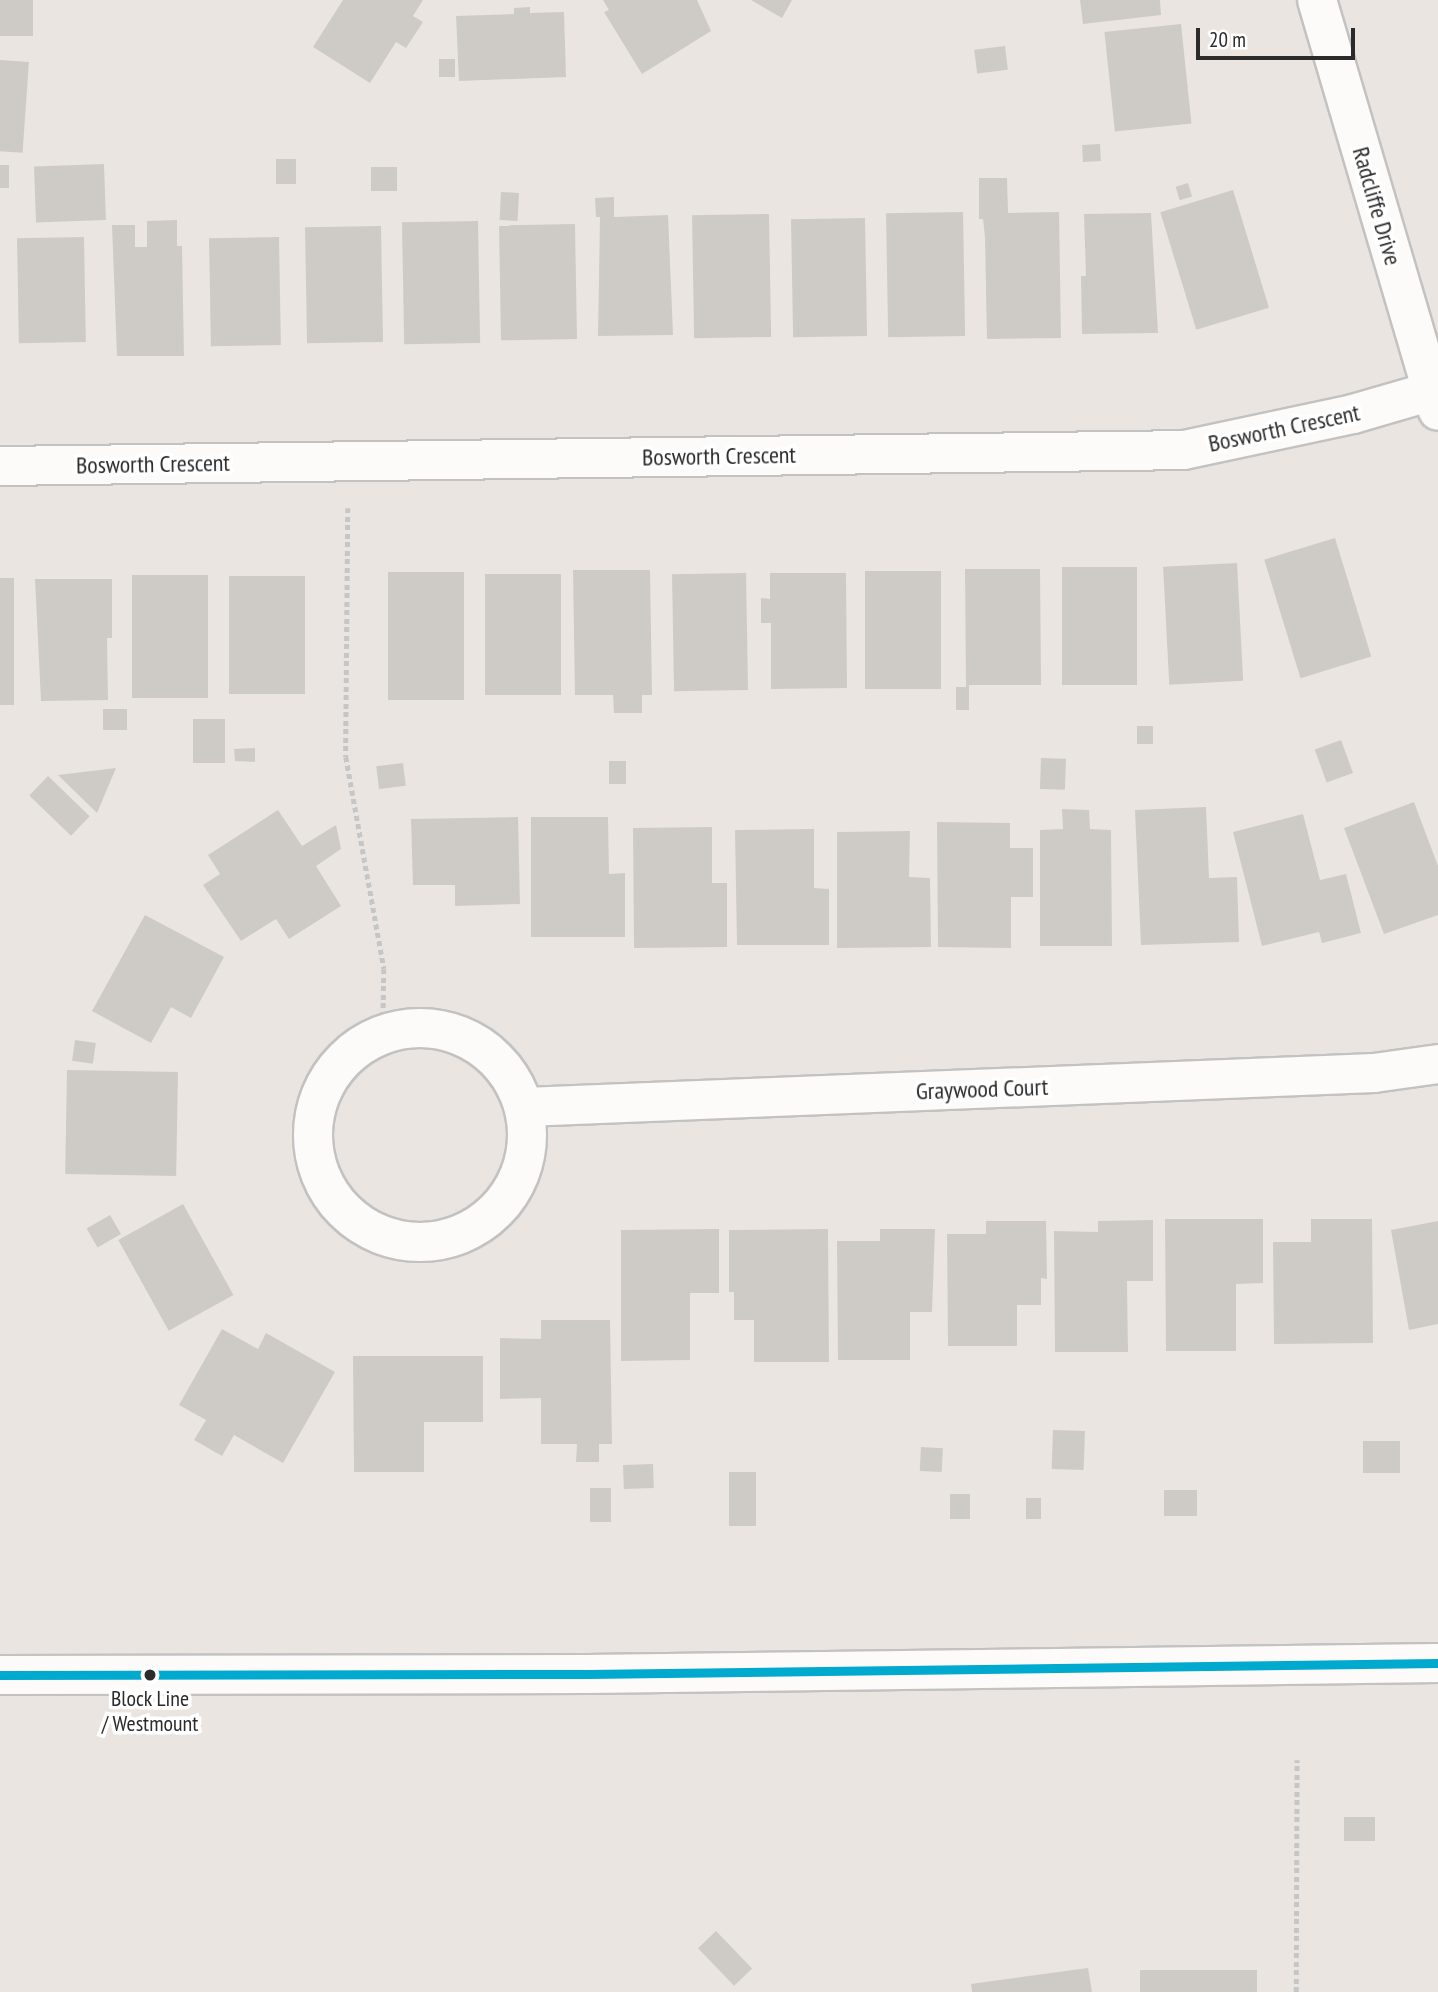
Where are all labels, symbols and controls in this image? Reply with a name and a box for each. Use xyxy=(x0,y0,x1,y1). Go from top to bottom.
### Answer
scale bar xyxy=(1200,14,1359,58)
text: 20 m xyxy=(1209,26,1246,53)
street label: Radcliffe Drive xyxy=(1346,144,1408,268)
street label: Bosworth Crescent xyxy=(1206,398,1362,458)
street label: Bosworth Crescent xyxy=(642,440,796,472)
street label: Bosworth Crescent xyxy=(76,448,230,480)
street label: Graywood Court xyxy=(915,1072,1049,1106)
marker: Block Line / Westmount xyxy=(143,1668,157,1682)
place label: Block Line / Westmount xyxy=(102,1685,198,1736)

